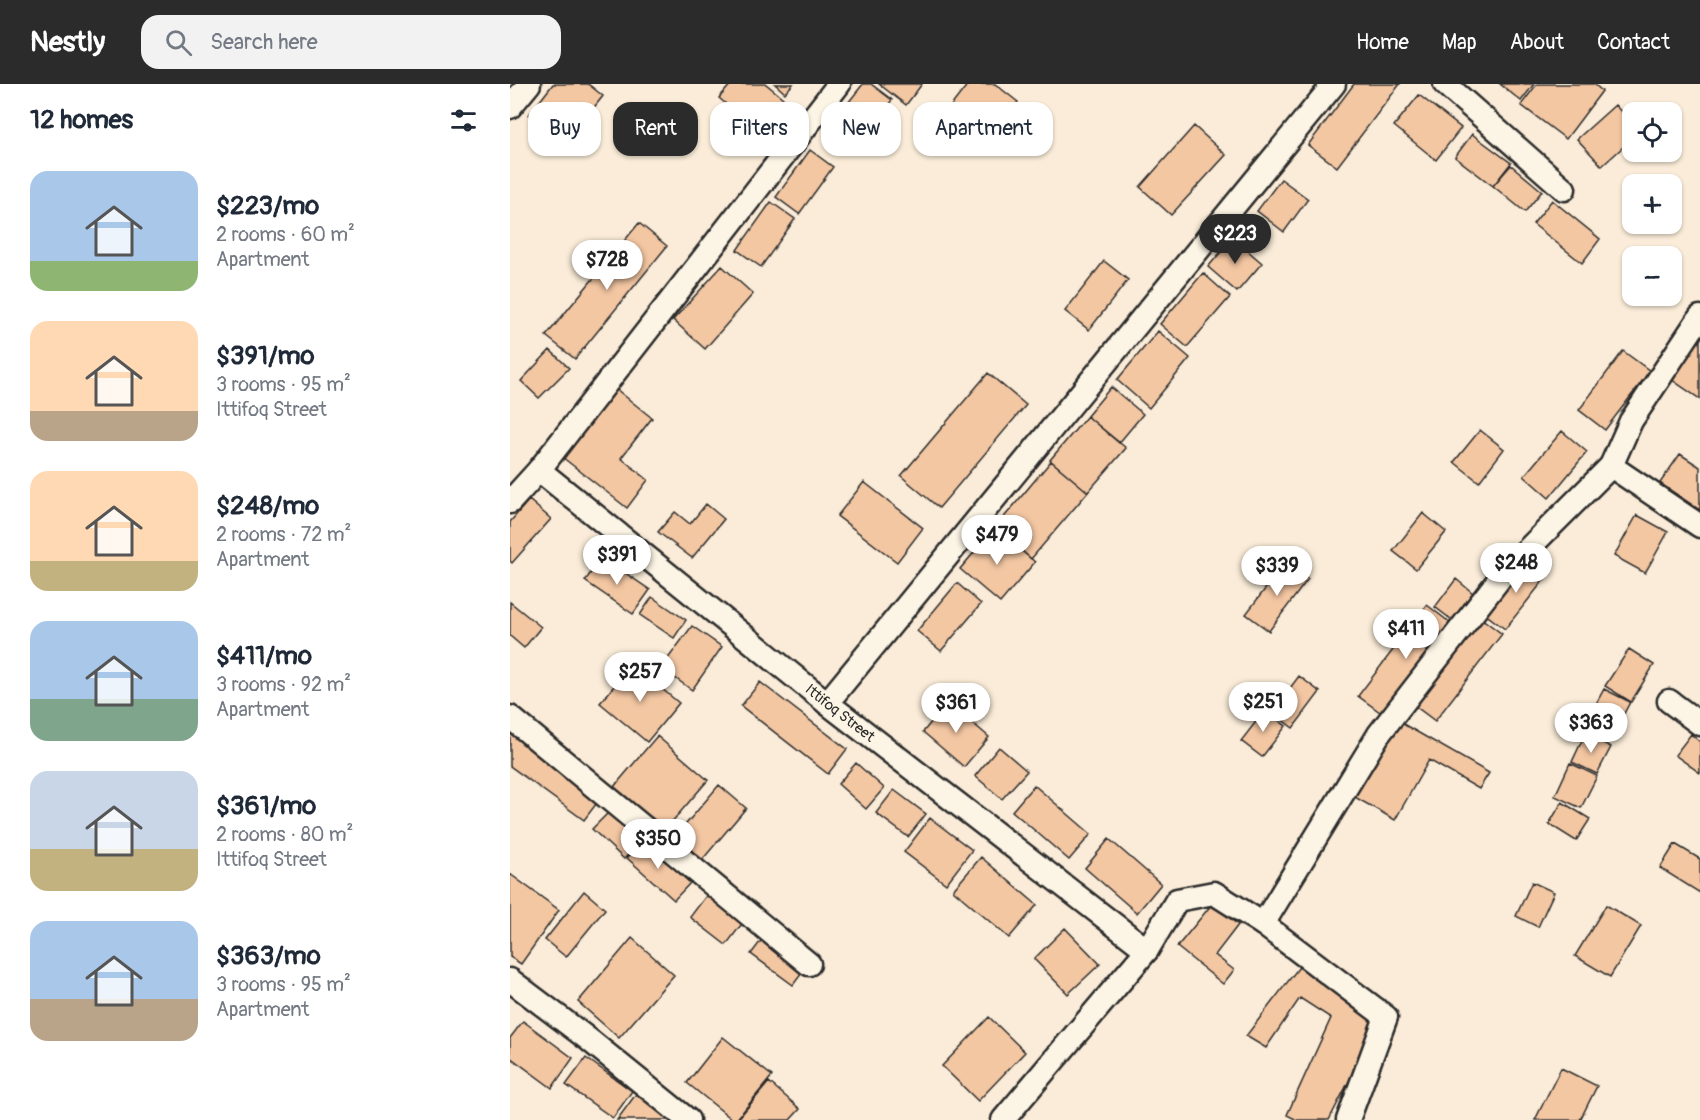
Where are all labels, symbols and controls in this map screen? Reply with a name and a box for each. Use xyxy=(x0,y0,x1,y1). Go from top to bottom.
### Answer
search box xyxy=(141,15,561,69)
text: Nestly xyxy=(30,25,105,60)
icon: search xyxy=(162,26,195,59)
text: Search here xyxy=(210,28,318,56)
text: Home xyxy=(1356,29,1409,56)
text: Map xyxy=(1442,29,1477,56)
text: About xyxy=(1510,29,1564,56)
text: Contact xyxy=(1597,29,1670,56)
chip: Buy xyxy=(528,102,601,156)
chip: Rent xyxy=(613,102,698,156)
chip: Filters xyxy=(710,102,809,156)
chip: New xyxy=(821,102,901,156)
chip: Apartment xyxy=(913,102,1053,156)
map controls xyxy=(1622,102,1682,306)
button: locate xyxy=(1622,102,1682,162)
text: 12 homes xyxy=(30,104,133,136)
icon: filters xyxy=(447,104,480,137)
button: + xyxy=(1622,174,1682,234)
text: $223/mo xyxy=(216,190,319,222)
icon: home xyxy=(78,195,150,267)
pin: $223 xyxy=(1199,214,1271,265)
text: $223 xyxy=(1213,221,1257,246)
text: 2 rooms · 60 m² xyxy=(216,222,355,247)
pin: $728 xyxy=(571,240,643,291)
button: − xyxy=(1622,246,1682,306)
text: Apartment xyxy=(216,247,309,272)
text: $728 xyxy=(586,247,628,272)
text: $391/mo xyxy=(216,340,315,372)
icon: home xyxy=(78,345,150,417)
text: 3 rooms · 95 m² xyxy=(216,372,351,397)
text: Ittifoq Street xyxy=(216,397,327,422)
text: $248/mo xyxy=(216,490,319,522)
icon: home xyxy=(78,495,150,567)
pin: $479 xyxy=(961,515,1033,566)
text: 2 rooms · 72 m² xyxy=(216,522,351,547)
text: $479 xyxy=(975,522,1019,547)
pin: $391 xyxy=(581,535,653,586)
text: $391 xyxy=(597,542,637,567)
pin: $248 xyxy=(1480,543,1552,594)
pin: $339 xyxy=(1241,546,1313,597)
text: Apartment xyxy=(216,547,309,572)
text: $248 xyxy=(1494,550,1538,575)
text: $339 xyxy=(1255,553,1299,578)
pin: $411 xyxy=(1370,609,1442,660)
text: $411 xyxy=(1387,616,1425,641)
text: $411/mo xyxy=(216,640,312,672)
icon: home xyxy=(78,645,150,717)
pin: $257 xyxy=(604,652,676,703)
text: $257 xyxy=(618,659,662,684)
text: 3 rooms · 92 m² xyxy=(216,672,351,697)
street label: Ittifoq Street xyxy=(801,680,879,747)
pin: $251 xyxy=(1227,682,1299,733)
pin: $361 xyxy=(920,683,992,734)
text: $251 xyxy=(1243,689,1283,714)
text: $361 xyxy=(935,690,977,715)
text: Apartment xyxy=(216,697,309,722)
pin: $363 xyxy=(1555,703,1627,754)
text: $363 xyxy=(1569,710,1613,735)
text: $361/mo xyxy=(216,790,316,822)
icon: home xyxy=(78,795,150,867)
pin: $350 xyxy=(622,819,694,870)
text: 2 rooms · 80 m² xyxy=(216,822,353,847)
text: $350 xyxy=(635,826,681,851)
text: Ittifoq Street xyxy=(216,847,327,872)
text: $363/mo xyxy=(216,940,321,972)
icon: home xyxy=(78,945,150,1017)
text: 3 rooms · 95 m² xyxy=(216,972,351,997)
text: Apartment xyxy=(216,997,309,1022)

